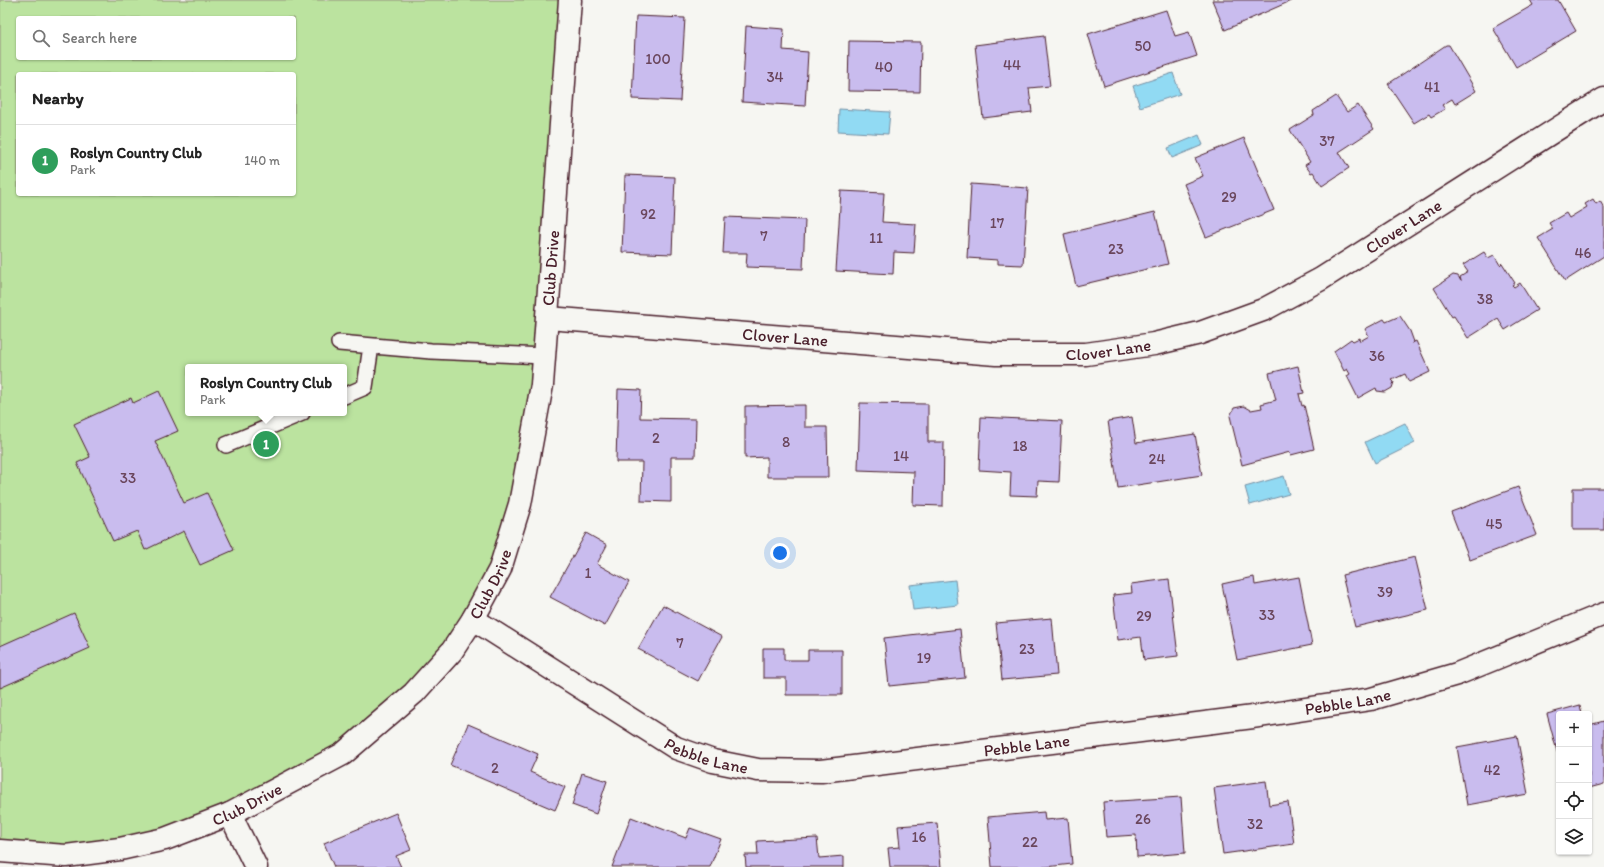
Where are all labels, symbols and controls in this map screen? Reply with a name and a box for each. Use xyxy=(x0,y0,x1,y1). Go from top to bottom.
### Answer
search box xyxy=(16,16,296,60)
icon: search xyxy=(30,27,52,49)
text: Search here xyxy=(62,29,137,47)
house number: 50 xyxy=(1134,37,1152,55)
house number: 100 xyxy=(645,50,671,68)
house number: 44 xyxy=(1003,56,1021,74)
house number: 40 xyxy=(875,58,893,76)
house number: 34 xyxy=(766,68,784,86)
house number: 41 xyxy=(1424,78,1440,96)
text: Nearby xyxy=(32,88,84,108)
house number: 37 xyxy=(1319,132,1335,150)
text: Roslyn Country Club xyxy=(70,144,202,162)
text: 1 xyxy=(42,153,48,168)
text: 140 m xyxy=(244,153,280,168)
text: Park xyxy=(70,162,96,177)
house number: 29 xyxy=(1221,188,1237,206)
street label: Clover Lane xyxy=(1362,195,1445,258)
house number: 92 xyxy=(640,205,656,223)
house number: 17 xyxy=(990,214,1005,232)
house number: 7 xyxy=(760,227,768,245)
street label: Club Drive xyxy=(538,229,563,307)
house number: 11 xyxy=(869,229,883,247)
house number: 23 xyxy=(1108,240,1124,258)
house number: 46 xyxy=(1575,244,1592,262)
house number: 38 xyxy=(1477,290,1493,308)
street label: Clover Lane xyxy=(742,324,829,350)
street label: Clover Lane xyxy=(1065,335,1152,364)
house number: 36 xyxy=(1369,347,1385,365)
popup xyxy=(185,364,347,416)
text: Roslyn Country Club xyxy=(200,374,332,392)
text: Park xyxy=(200,392,226,407)
pin: 1 xyxy=(253,429,279,459)
house number: 2 xyxy=(652,429,660,447)
house number: 8 xyxy=(782,433,790,451)
house number: 18 xyxy=(1012,437,1028,455)
house number: 14 xyxy=(893,447,909,465)
house number: 24 xyxy=(1149,450,1165,468)
house number: 33 xyxy=(120,469,136,487)
house number: 45 xyxy=(1486,515,1503,533)
your location xyxy=(770,543,790,563)
street label: Club Drive xyxy=(465,547,516,623)
house number: 1 xyxy=(585,564,592,582)
house number: 39 xyxy=(1377,583,1393,601)
house number: 33 xyxy=(1259,606,1275,624)
house number: 29 xyxy=(1136,607,1152,625)
house number: 7 xyxy=(676,634,684,652)
house number: 23 xyxy=(1019,640,1035,658)
house number: 19 xyxy=(917,649,932,667)
street label: Pebble Lane xyxy=(1303,684,1393,719)
map controls xyxy=(1556,711,1592,855)
button: + xyxy=(1556,711,1592,747)
street label: Pebble Lane xyxy=(982,730,1071,761)
street label: Pebble Lane xyxy=(661,733,750,778)
button: − xyxy=(1556,747,1592,783)
house number: 2 xyxy=(491,759,499,777)
house number: 42 xyxy=(1484,761,1501,779)
street label: Club Drive xyxy=(209,778,285,830)
button: locate xyxy=(1556,783,1592,819)
house number: 26 xyxy=(1135,810,1151,828)
house number: 32 xyxy=(1247,815,1263,833)
button: layers xyxy=(1556,819,1592,855)
house number: 16 xyxy=(912,828,927,846)
house number: 22 xyxy=(1022,833,1038,851)

